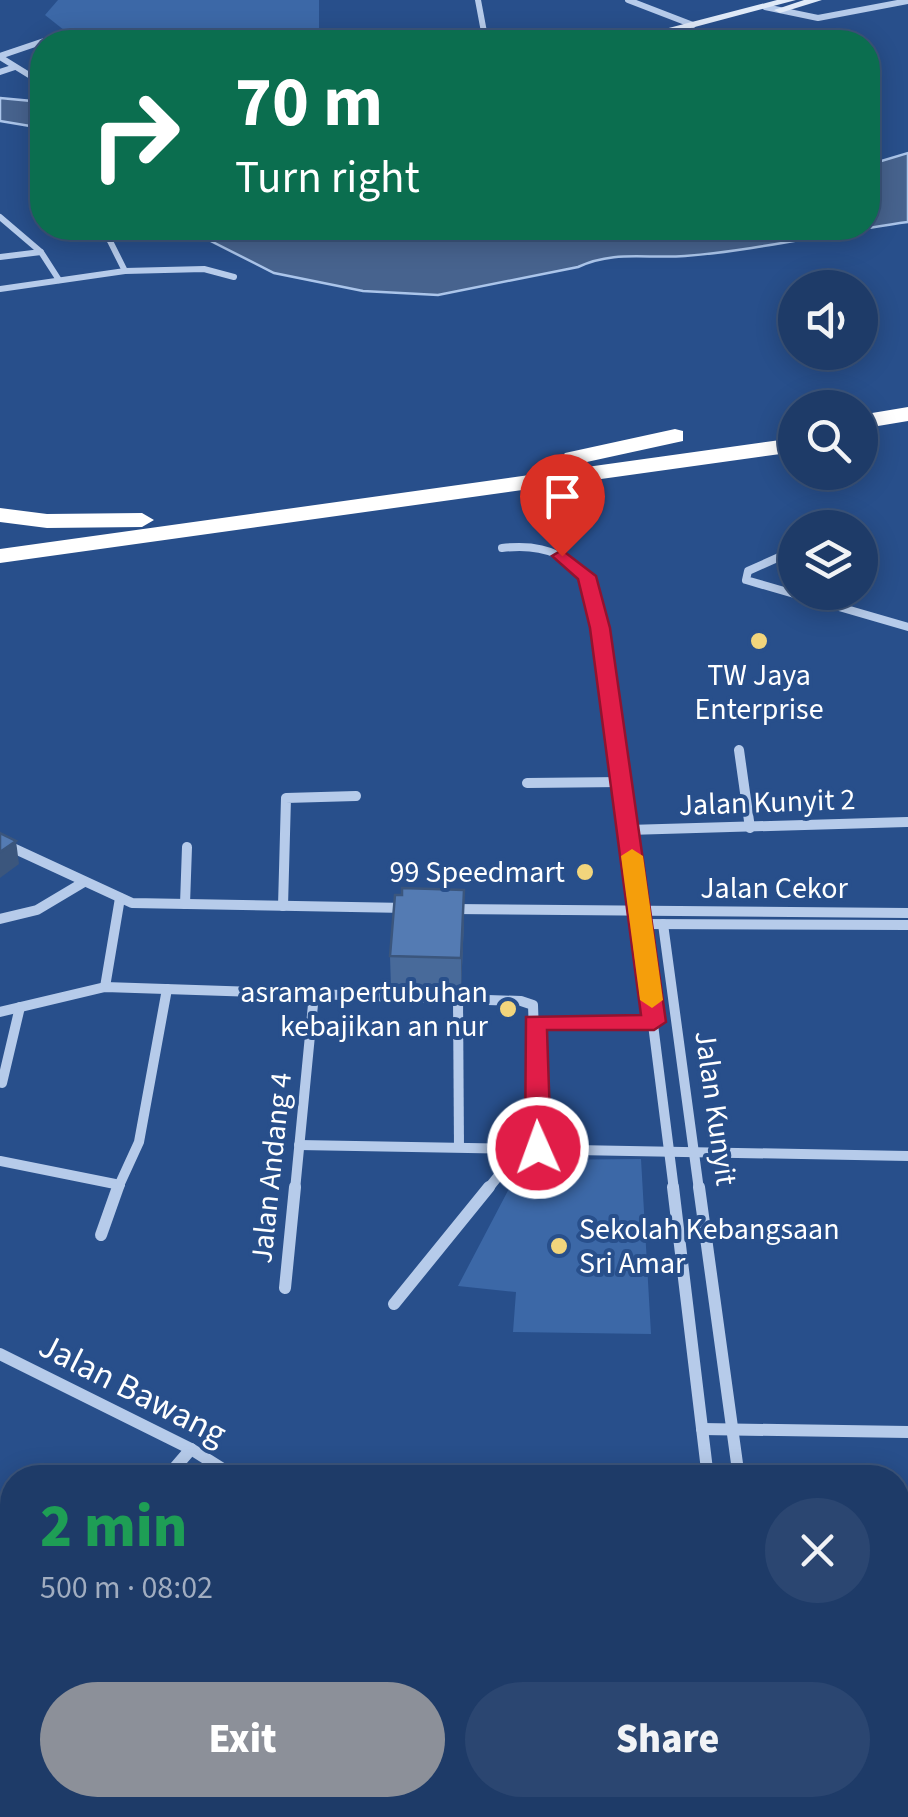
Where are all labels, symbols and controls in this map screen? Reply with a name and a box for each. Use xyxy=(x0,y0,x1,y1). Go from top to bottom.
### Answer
text: 70 m xyxy=(235,53,383,153)
icon: right xyxy=(70,70,200,200)
text: Turn right xyxy=(235,146,420,210)
map controls xyxy=(778,270,878,610)
button: sound xyxy=(778,270,878,370)
button: search xyxy=(778,390,878,490)
pin xyxy=(520,454,605,557)
icon: arrive xyxy=(535,469,590,524)
button: layers xyxy=(778,510,878,610)
marker: TW Jaya Enterprise xyxy=(748,630,770,652)
place label: TW Jaya Enterprise xyxy=(694,654,824,731)
street label: Jalan Kunyit 2 xyxy=(678,778,856,827)
place label: 99 Speedmart xyxy=(390,851,565,894)
marker: 99 Speedmart xyxy=(574,861,596,883)
street label: Jalan Cekor xyxy=(700,867,848,910)
place label: asrama pertubuhan kebajikan an nur xyxy=(240,971,489,1048)
marker: asrama pertubuhan kebajikan an nur xyxy=(497,998,519,1020)
street label: Jalan Kunyit xyxy=(683,1028,748,1188)
street label: Jalan Andang 4 xyxy=(240,1070,303,1266)
position arrow xyxy=(486,1096,590,1200)
place label: Sekolah Kebangsaan Sri Amar xyxy=(579,1208,840,1285)
marker: Sekolah Kebangsaan Sri Amar xyxy=(548,1235,570,1257)
street label: Jalan Bawang xyxy=(30,1321,235,1459)
text: 2 min xyxy=(40,1485,187,1570)
button: close xyxy=(765,1498,870,1603)
text: 500 m · 08:02 xyxy=(40,1565,213,1611)
button: Exit xyxy=(40,1682,445,1797)
button: Share xyxy=(465,1682,870,1797)

